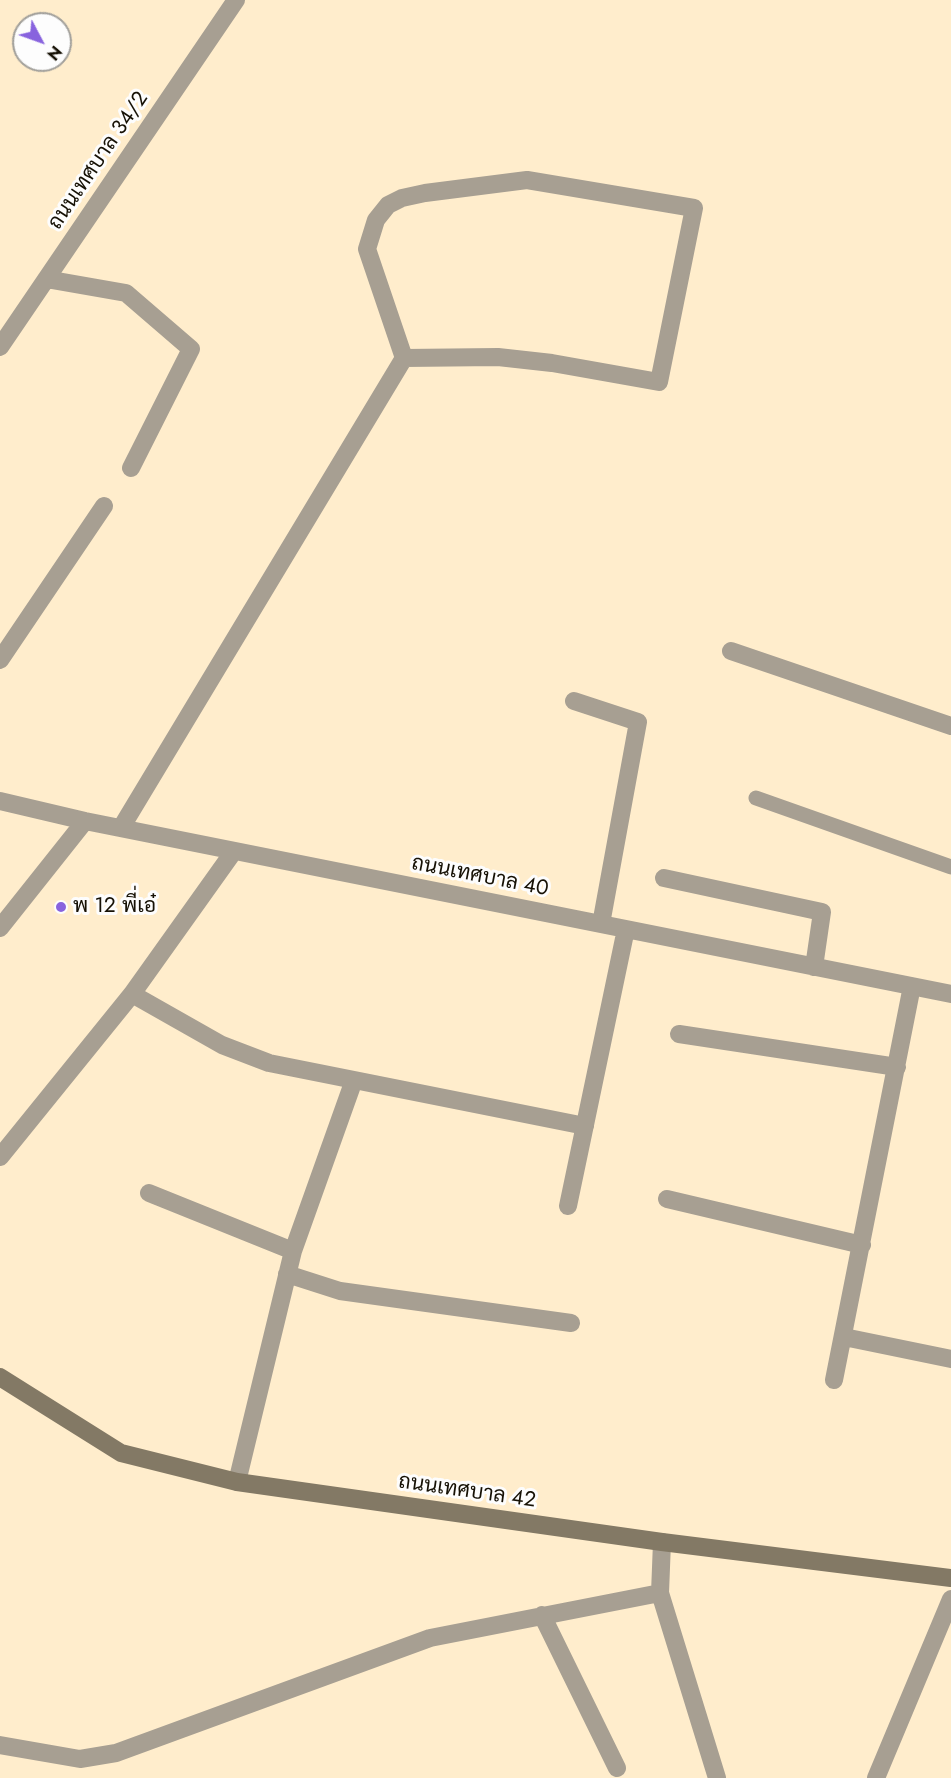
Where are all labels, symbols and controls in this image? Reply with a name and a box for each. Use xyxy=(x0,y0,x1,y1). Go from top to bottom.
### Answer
north arrow xyxy=(12,12,72,72)
text: N xyxy=(42,40,67,65)
street label: ถนนเทศบาล 34/2 xyxy=(44,87,154,235)
street label: ถนนเทศบาล 40 xyxy=(409,851,551,903)
place label: พ 12 พี่เอ๋ xyxy=(73,894,156,920)
marker: พ 12 พี่เอ๋ xyxy=(54,900,68,914)
street label: ถนนเทศบาล 42 xyxy=(397,1470,537,1514)

